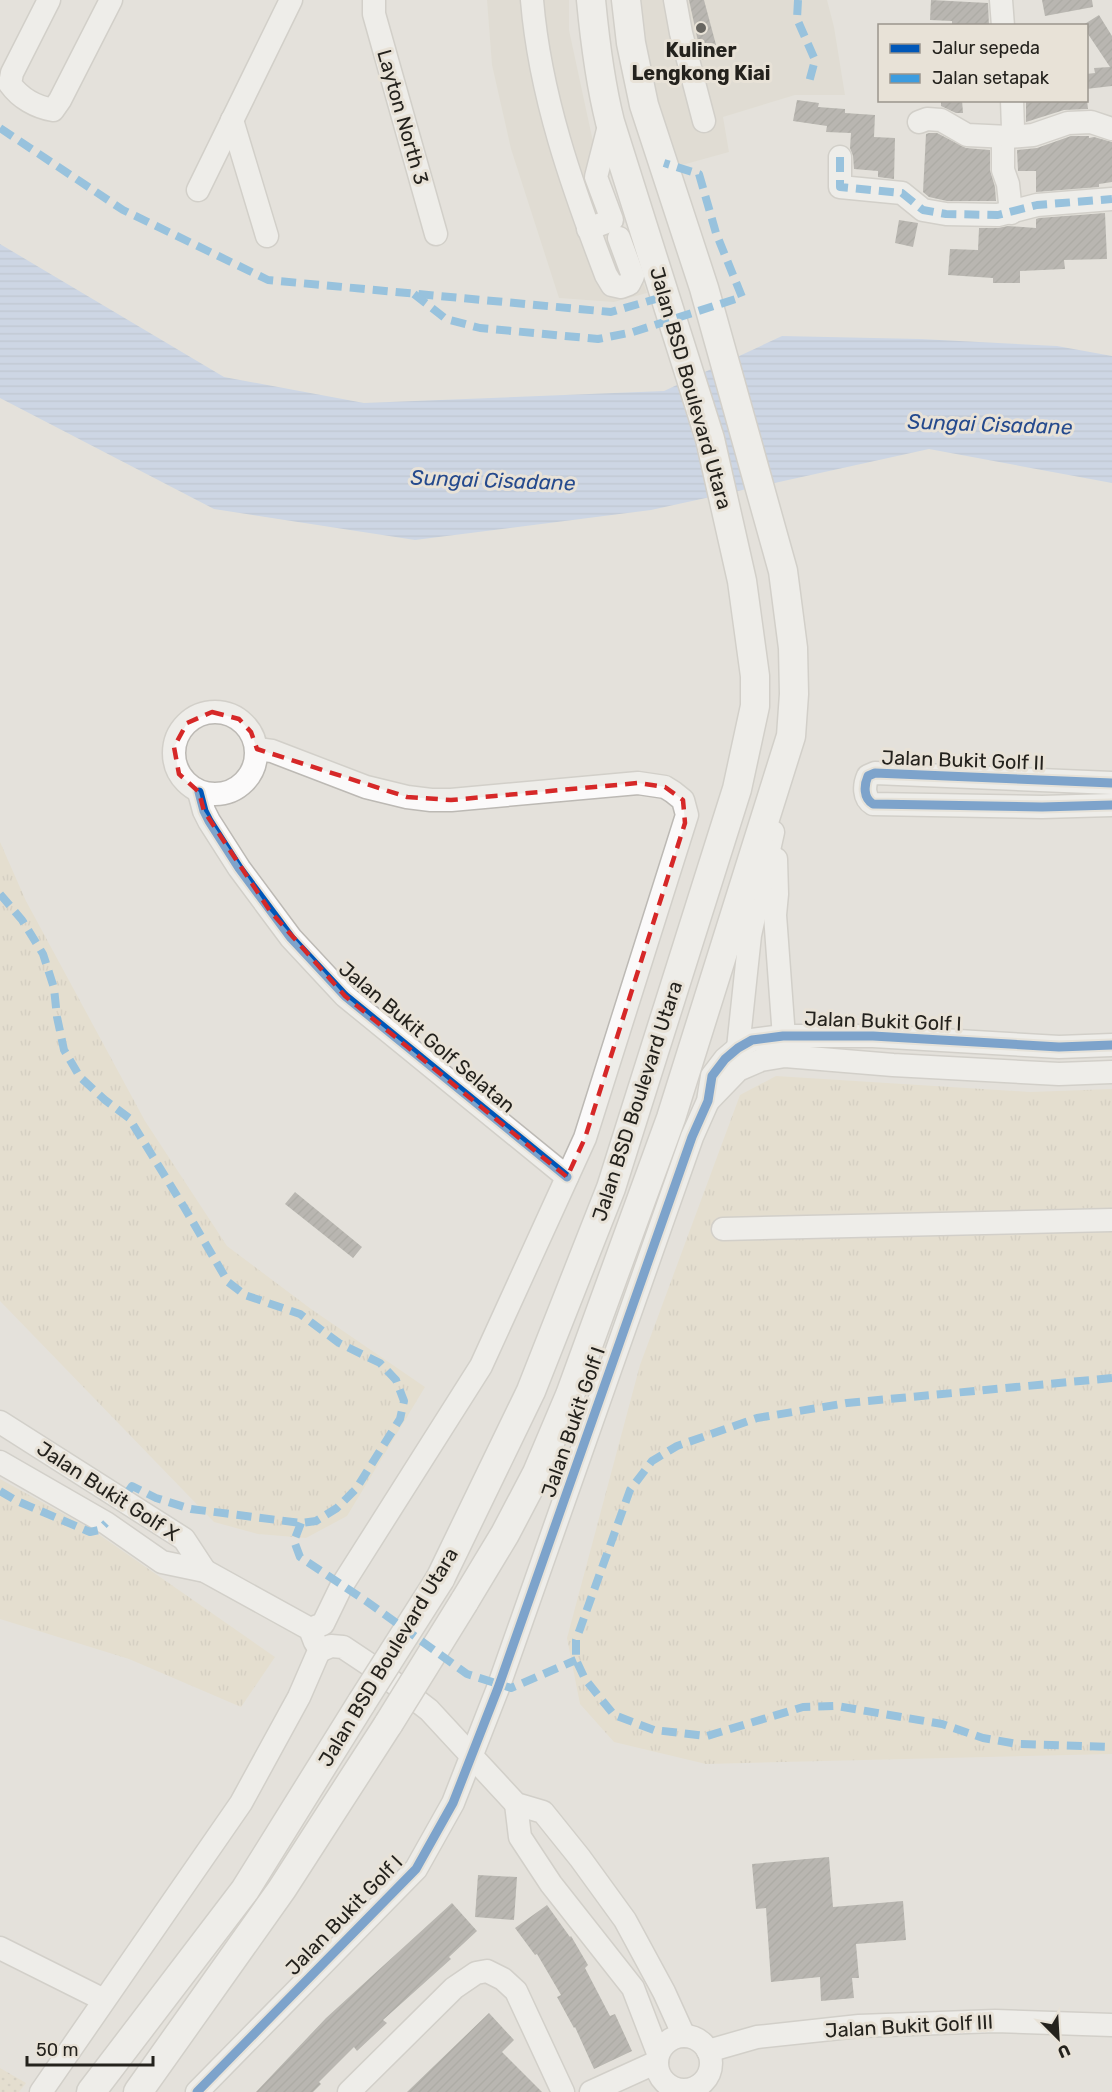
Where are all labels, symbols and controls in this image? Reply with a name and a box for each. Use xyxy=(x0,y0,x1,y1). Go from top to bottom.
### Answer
marker: Kuliner Lengkong Kiai xyxy=(694,21,708,35)
legend xyxy=(878,24,1088,102)
text: Jalur sepeda xyxy=(932,37,1040,59)
place label: Kuliner Lengkong Kiai xyxy=(631,38,771,85)
street label: Layton North 3 xyxy=(372,47,434,187)
text: Jalan setapak xyxy=(932,67,1050,89)
street label: Jalan BSD Boulevard Utara xyxy=(645,264,737,512)
water label: Sungai Cisadane xyxy=(907,409,1073,439)
water label: Sungai Cisadane xyxy=(410,465,576,495)
street label: Jalan Bukit Golf II xyxy=(881,745,1045,775)
street label: Jalan Bukit Golf Selatan xyxy=(334,956,520,1118)
street label: Jalan BSD Boulevard Utara xyxy=(587,978,687,1224)
street label: Jalan Bukit Golf I xyxy=(804,1006,962,1036)
street label: Jalan Bukit Golf I xyxy=(536,1344,610,1500)
street label: Jalan Bukit Golf X xyxy=(32,1436,184,1546)
street label: Jalan BSD Boulevard Utara xyxy=(313,1543,463,1771)
street label: Jalan Bukit Golf I xyxy=(281,1850,407,1980)
north arrow xyxy=(1028,2008,1088,2068)
street label: Jalan Bukit Golf III xyxy=(824,2010,994,2042)
scale bar xyxy=(27,2029,153,2067)
text: 50 m xyxy=(36,2039,79,2061)
text: U xyxy=(1055,2040,1073,2062)

